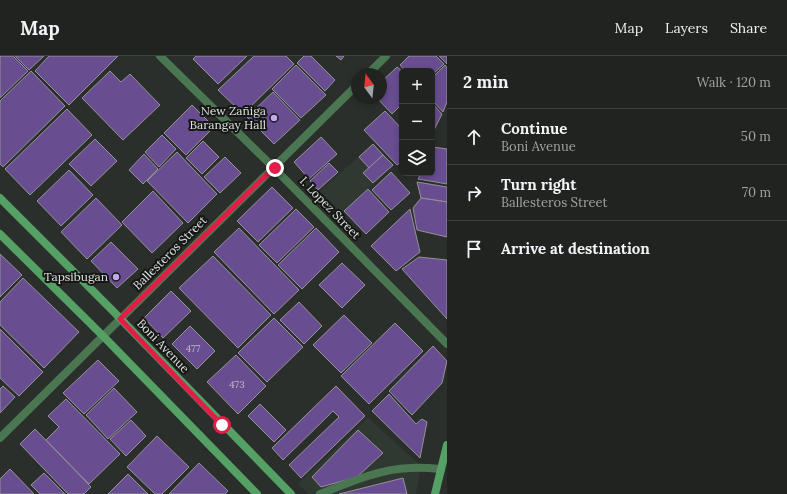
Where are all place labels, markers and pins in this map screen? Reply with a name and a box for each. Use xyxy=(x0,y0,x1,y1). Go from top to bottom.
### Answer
place label: New Zañiga Barangay Hall xyxy=(190,103,266,132)
marker: New Zañiga Barangay Hall xyxy=(269,113,279,123)
place label: Tapsibugan xyxy=(44,269,108,284)
marker: Tapsibugan xyxy=(111,272,121,282)

